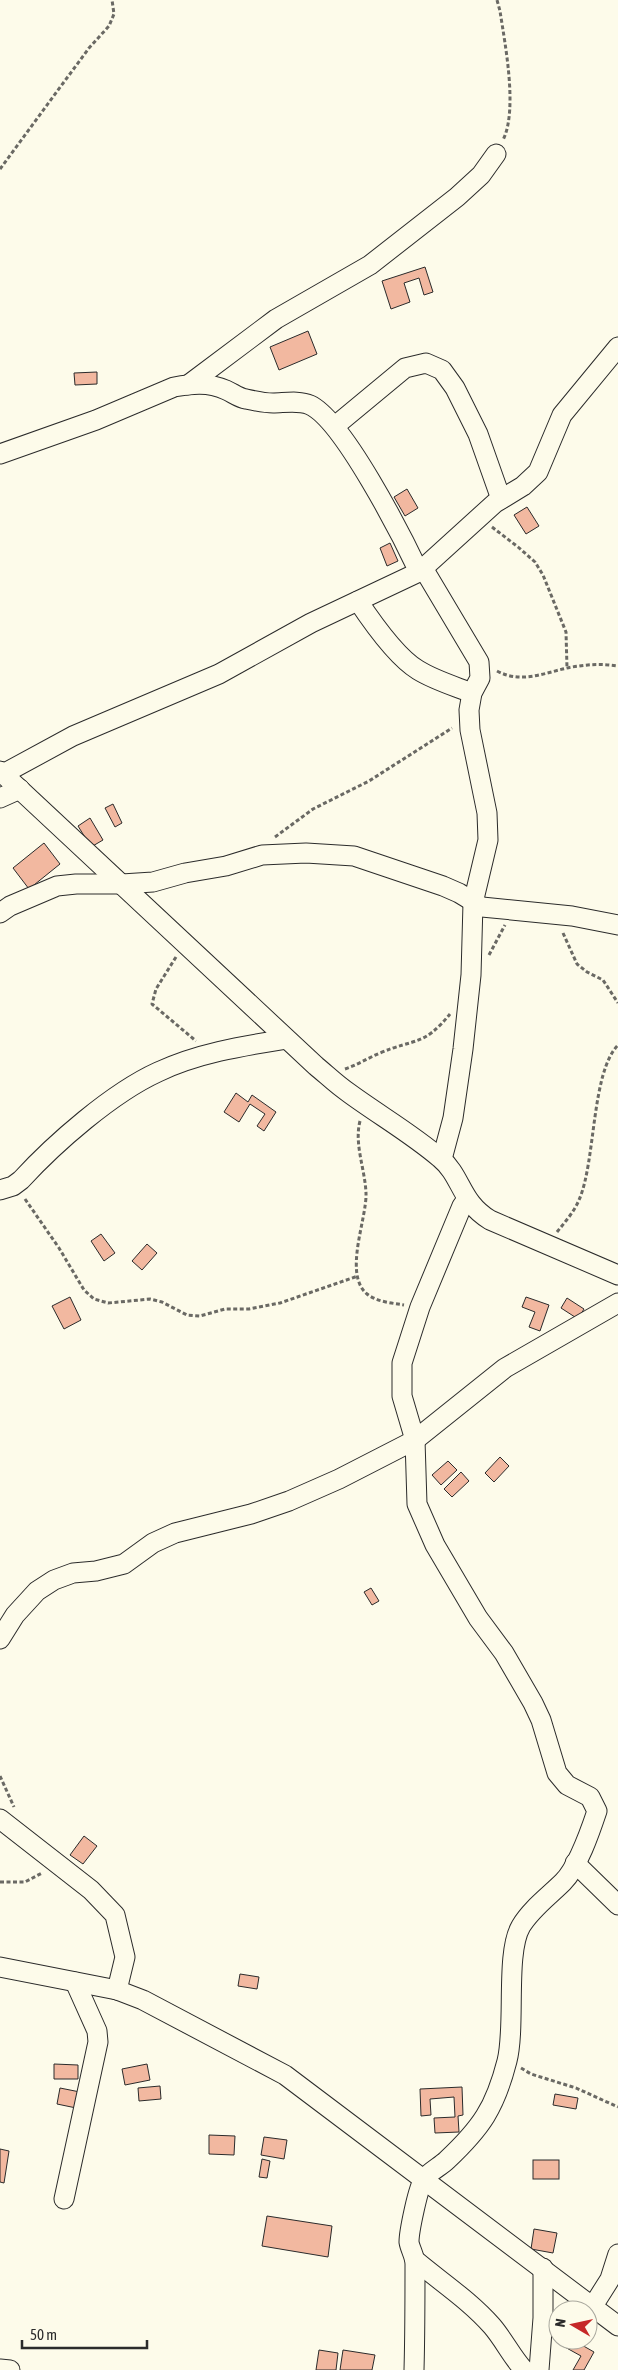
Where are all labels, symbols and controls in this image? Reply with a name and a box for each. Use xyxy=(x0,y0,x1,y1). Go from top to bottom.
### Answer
north arrow xyxy=(548,2300,598,2350)
scale bar xyxy=(22,2318,148,2350)
text: N xyxy=(552,2318,569,2328)
text: 50 m xyxy=(30,2326,57,2343)

